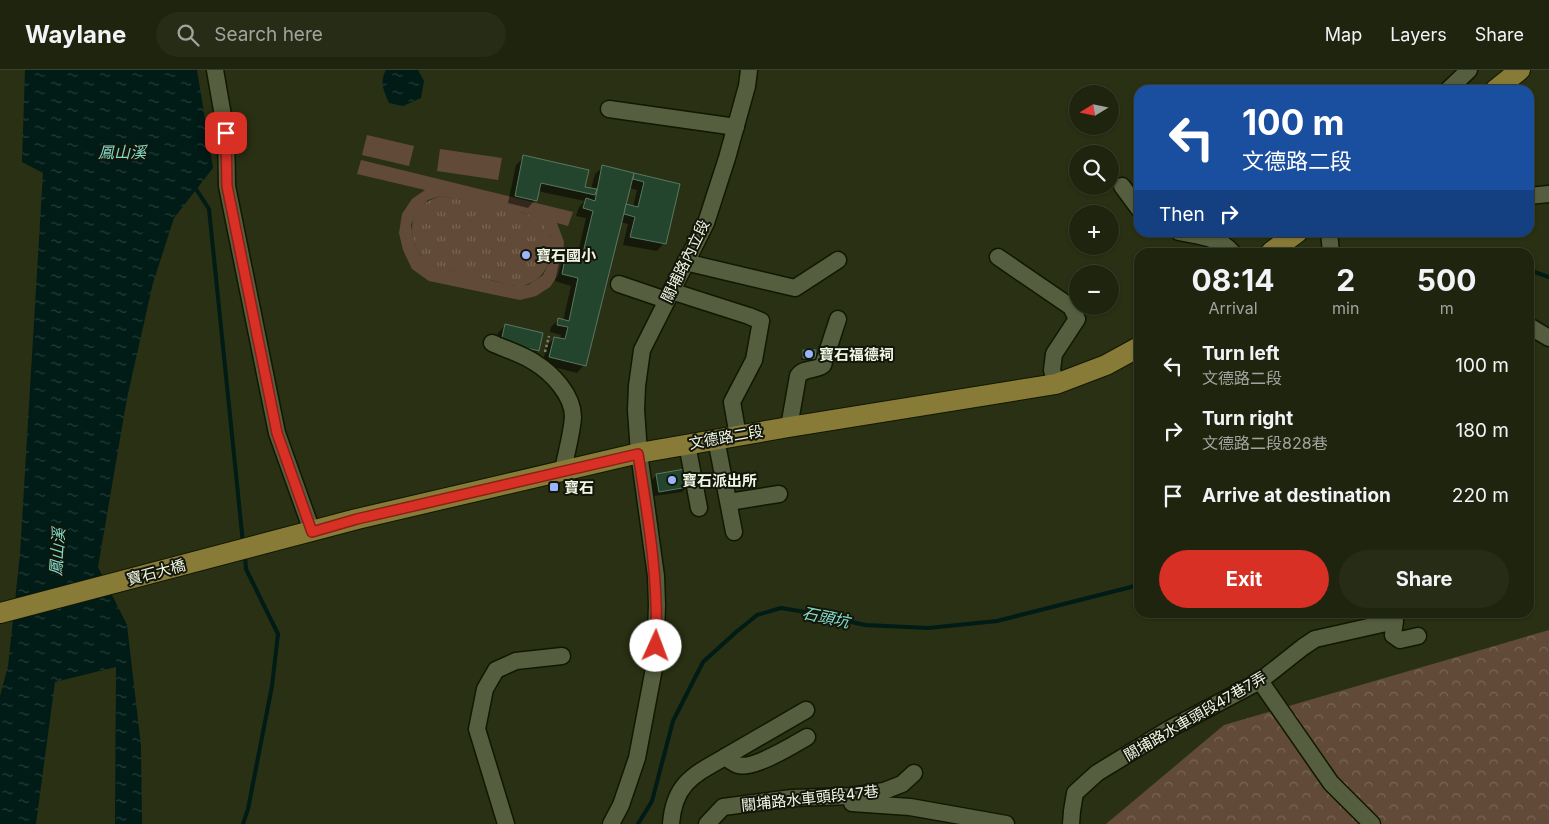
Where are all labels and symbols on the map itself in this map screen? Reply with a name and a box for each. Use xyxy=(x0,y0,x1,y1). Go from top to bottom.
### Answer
north arrow xyxy=(1069,85,1119,135)
pin xyxy=(205,112,247,154)
water label: 鳳山溪 xyxy=(98,142,148,162)
street label: 關埔路內立段 xyxy=(657,216,713,306)
place label: 寶石國小 xyxy=(536,246,597,265)
marker: 寶石國小 xyxy=(520,249,532,261)
place label: 寶石福德祠 xyxy=(819,345,894,364)
marker: 寶石福德祠 xyxy=(803,348,815,360)
street label: 文德路二段 xyxy=(687,421,765,453)
place label: 寶石派出所 xyxy=(682,471,757,490)
marker: 寶石派出所 xyxy=(666,474,678,486)
place label: 寶石 xyxy=(564,478,594,497)
marker: 寶石 xyxy=(548,481,560,493)
water label: 鳳山溪 xyxy=(45,525,69,577)
street label: 寶石大橋 xyxy=(125,555,187,589)
water label: 石頭坑 xyxy=(800,602,854,632)
position arrow xyxy=(629,619,681,671)
street label: 關埔路水車頭段47巷7弄 xyxy=(1120,667,1270,765)
street label: 關埔路水車頭段47巷 xyxy=(740,781,880,815)

